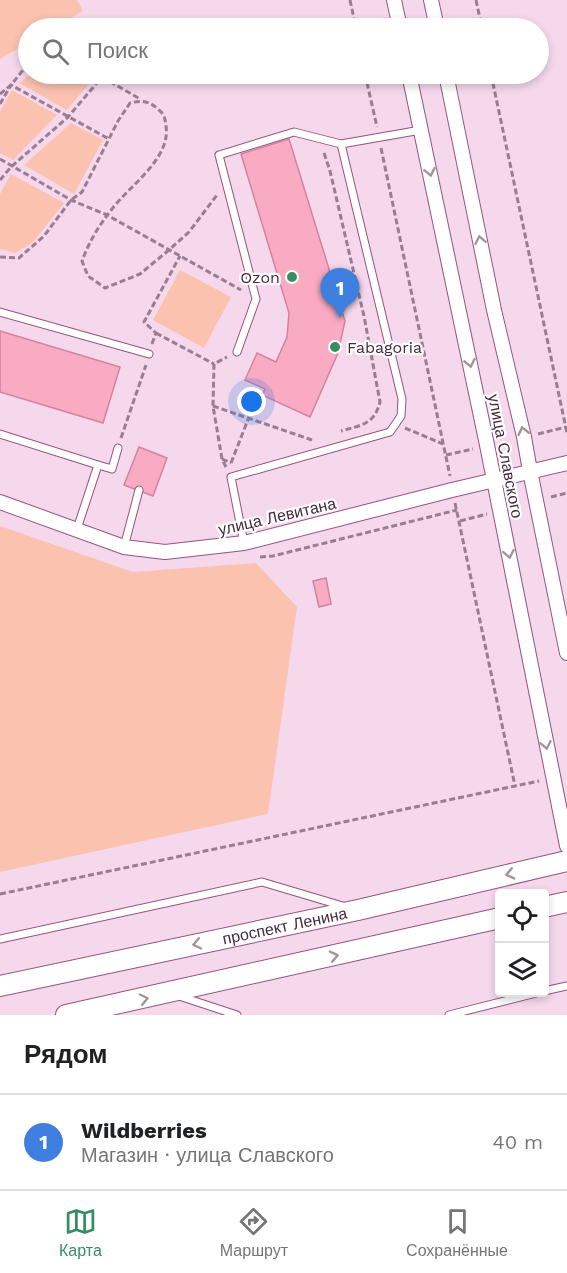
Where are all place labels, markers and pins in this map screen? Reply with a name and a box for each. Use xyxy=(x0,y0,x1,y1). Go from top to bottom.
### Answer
place label: Ozon xyxy=(240,268,280,287)
pin: 1 xyxy=(320,268,360,318)
marker: Ozon xyxy=(285,270,299,284)
place label: Fabagoria xyxy=(347,338,422,357)
marker: Fabagoria xyxy=(328,340,342,354)

